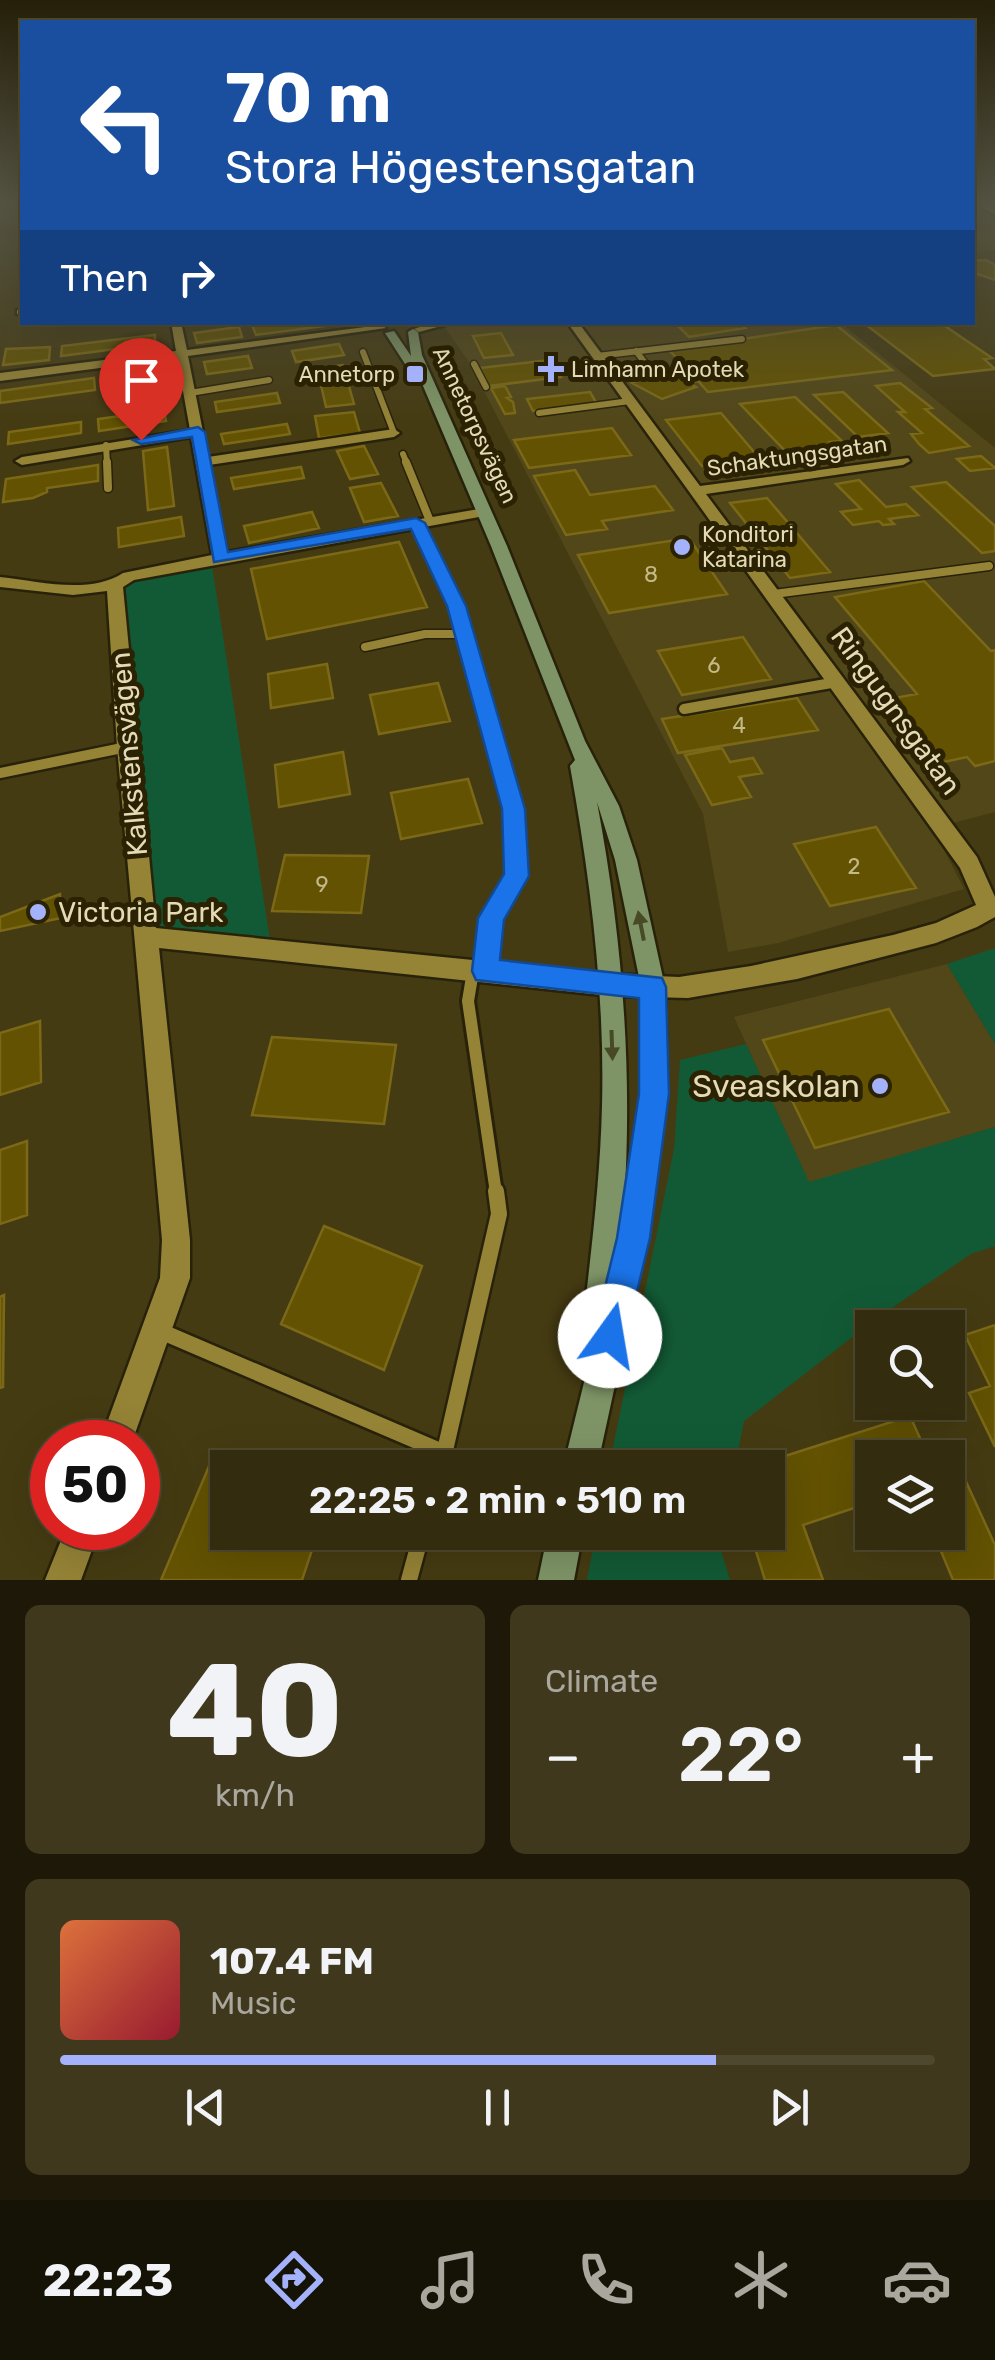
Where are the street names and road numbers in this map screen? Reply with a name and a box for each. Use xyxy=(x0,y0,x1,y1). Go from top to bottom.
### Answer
street label: Annetorpsvägen xyxy=(427,342,523,508)
street label: Schaktungsgatan xyxy=(705,430,889,482)
street label: Ringugnsgatan xyxy=(824,621,968,801)
street label: Kalkstensvägen xyxy=(104,651,154,857)

